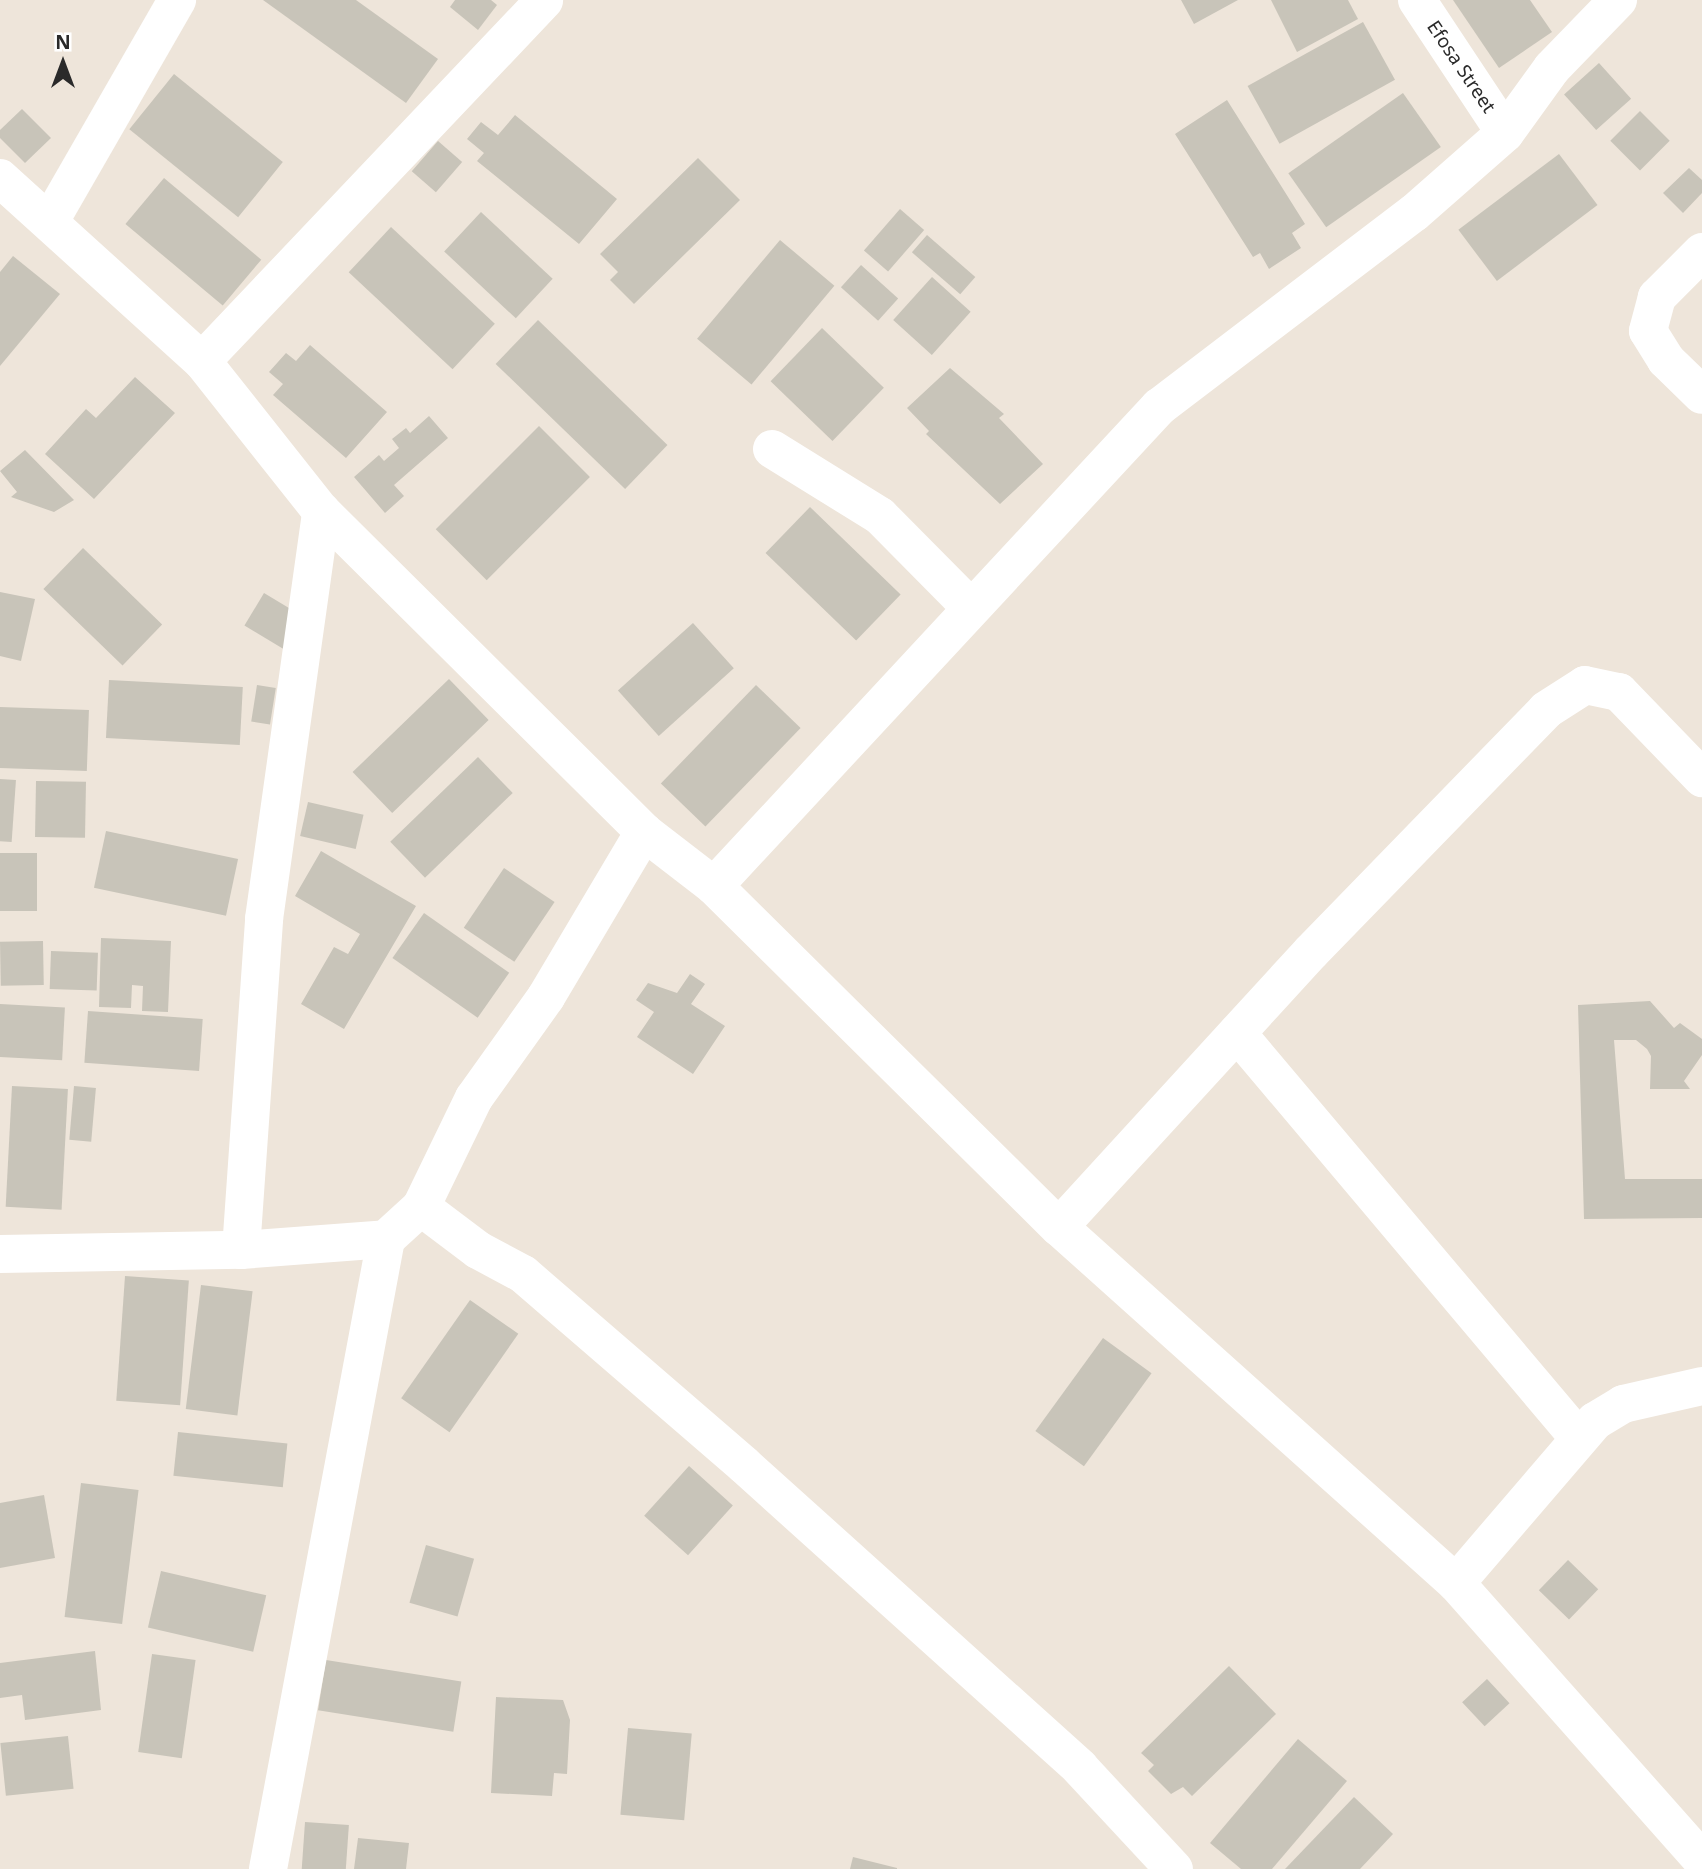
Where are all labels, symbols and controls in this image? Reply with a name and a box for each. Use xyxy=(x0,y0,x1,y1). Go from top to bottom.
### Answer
street label: Efosa Street xyxy=(1422,17,1500,117)
north arrow xyxy=(28,28,98,98)
text: N xyxy=(55,29,71,55)

